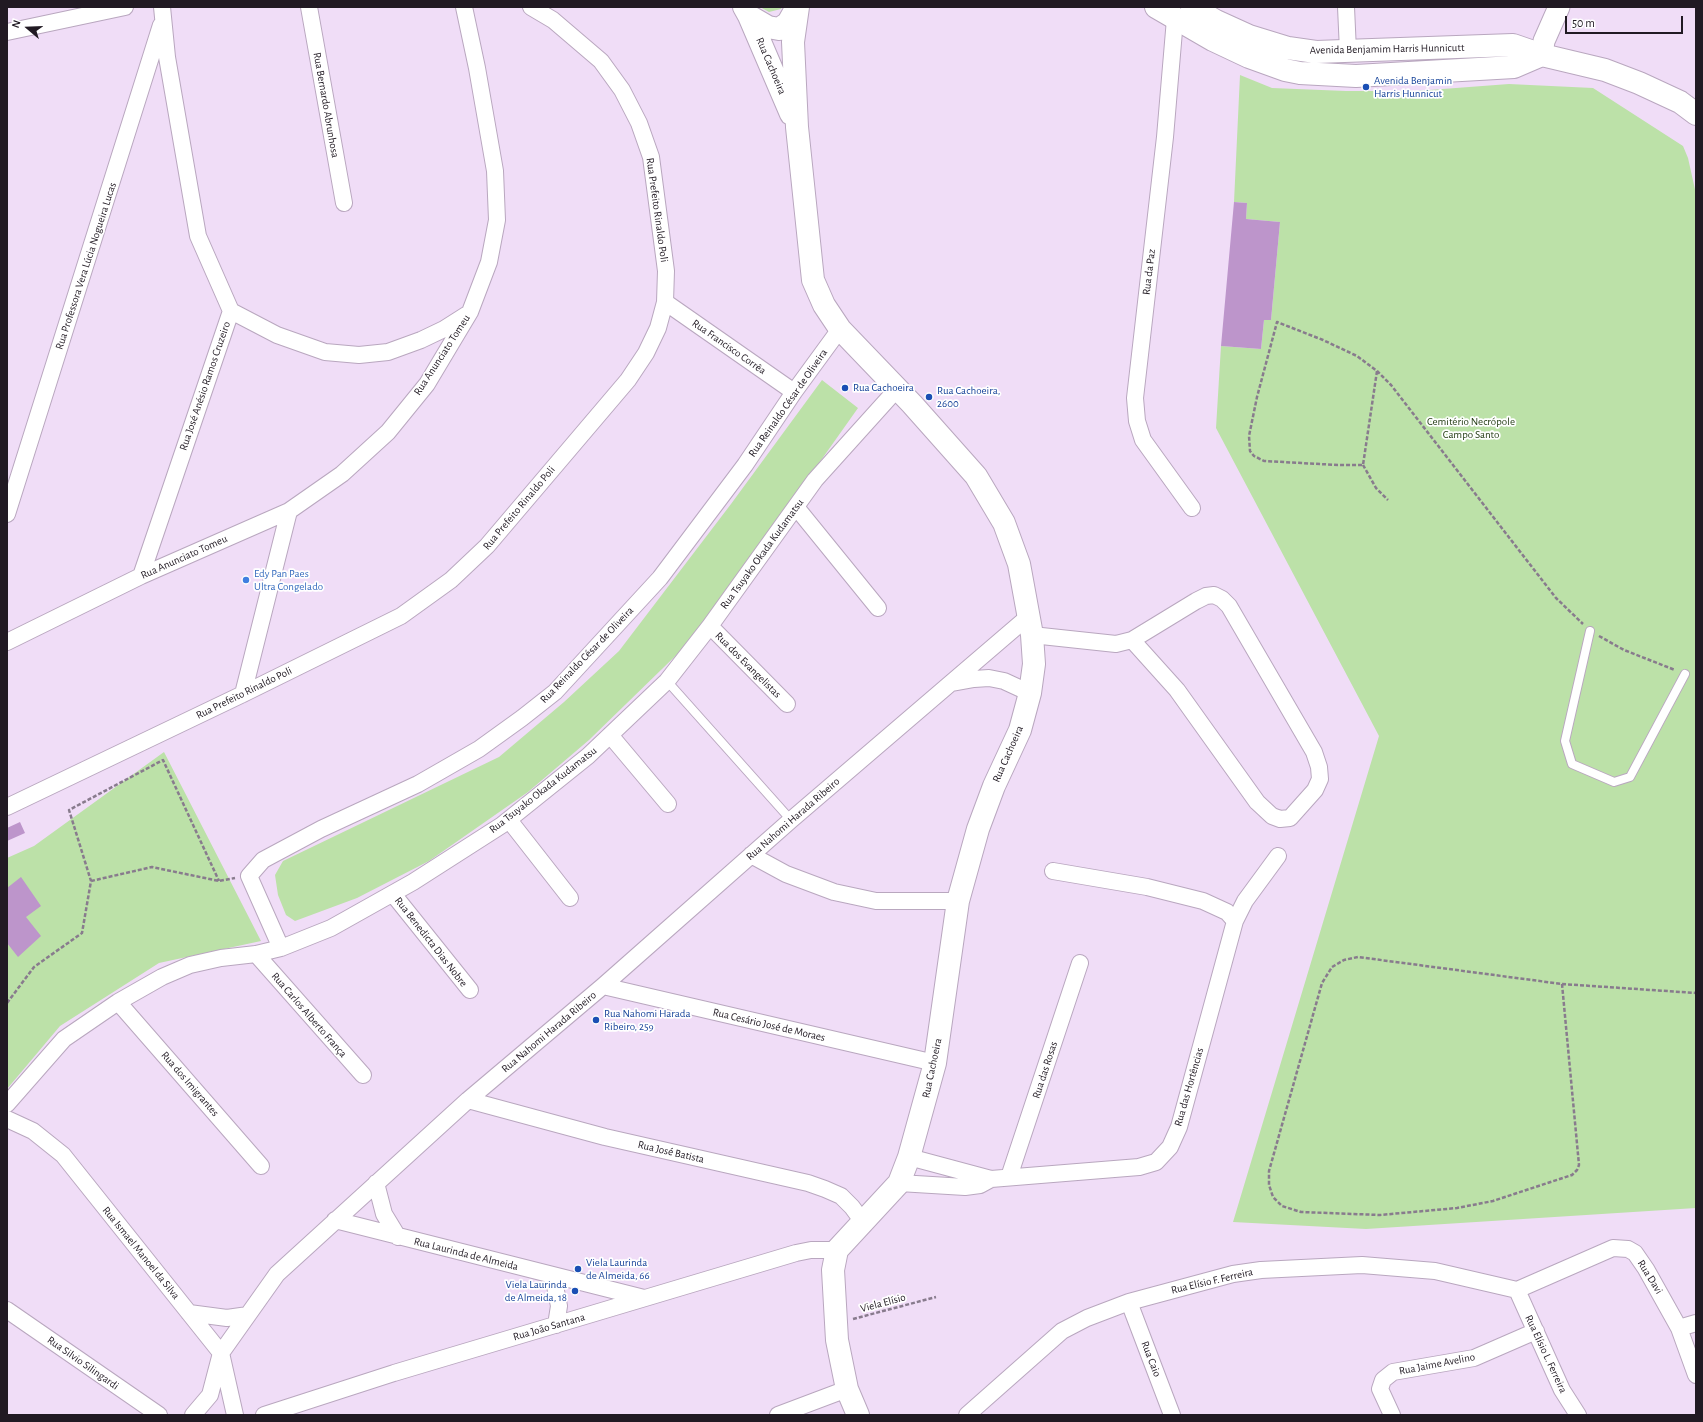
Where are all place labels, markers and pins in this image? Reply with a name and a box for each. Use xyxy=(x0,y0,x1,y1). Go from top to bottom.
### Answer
place label: Avenida Benjamin Harris Hunnicut xyxy=(1374,74,1452,100)
marker: Avenida Benjamin Harris Hunnicut xyxy=(1361,82,1371,92)
place label: Rua Cachoeira xyxy=(853,381,914,395)
marker: Rua Cachoeira xyxy=(840,383,850,393)
place label: Rua Cachoeira, 2600 xyxy=(937,384,1000,410)
marker: Rua Cachoeira, 2600 xyxy=(924,392,934,402)
place label: Edy Pan Paes Ultra Congelado xyxy=(254,567,323,593)
marker: Edy Pan Paes Ultra Congelado xyxy=(241,575,251,585)
place label: Rua Nahomi Harada Ribeiro, 259 xyxy=(604,1007,691,1033)
marker: Rua Nahomi Harada Ribeiro, 259 xyxy=(591,1015,601,1025)
place label: Viela Laurinda de Almeida, 66 xyxy=(586,1256,650,1282)
marker: Viela Laurinda de Almeida, 66 xyxy=(573,1264,583,1274)
place label: Viela Laurinda de Almeida, 18 xyxy=(505,1278,567,1304)
marker: Viela Laurinda de Almeida, 18 xyxy=(570,1286,580,1296)

